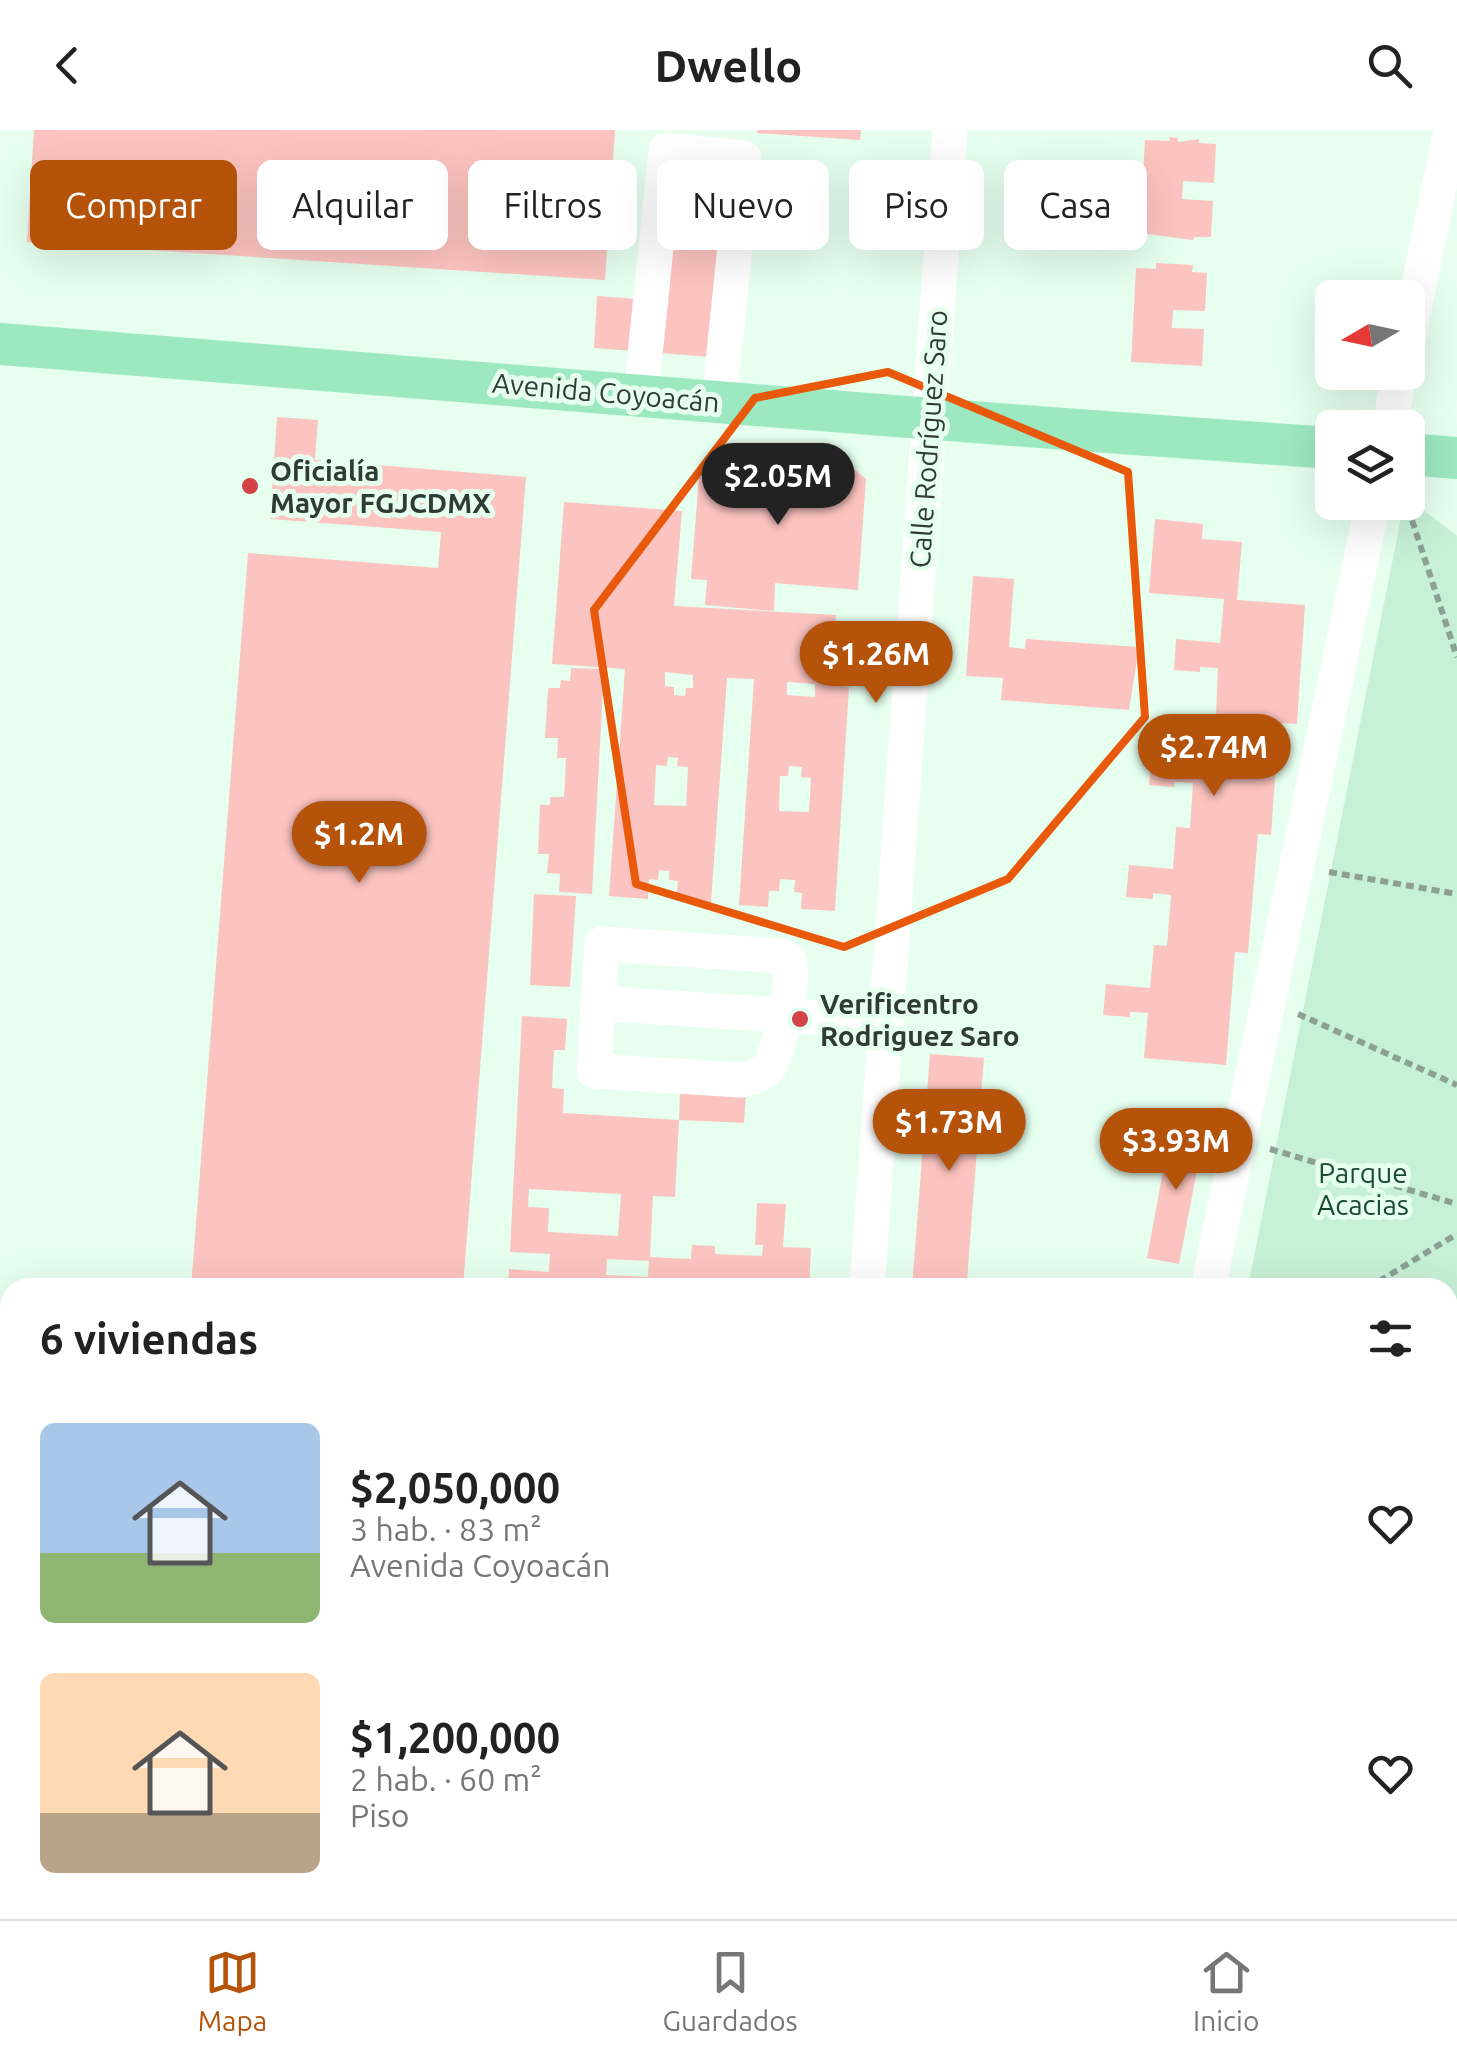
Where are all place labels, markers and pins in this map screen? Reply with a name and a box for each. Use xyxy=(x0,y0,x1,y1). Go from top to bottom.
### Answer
pin: $2.05M xyxy=(697,443,859,528)
place label: Oficialía Mayor FGJCDMX xyxy=(270,455,491,518)
marker: Oficialía Mayor FGJCDMX xyxy=(239,475,261,497)
pin: $1.26M xyxy=(795,621,957,706)
pin: $2.74M xyxy=(1133,714,1295,799)
pin: $1.2M xyxy=(289,801,429,886)
place label: Verificentro Rodriguez Saro xyxy=(820,988,1020,1051)
marker: Verificentro Rodriguez Saro xyxy=(789,1008,811,1030)
pin: $1.73M xyxy=(868,1089,1030,1174)
pin: $3.93M xyxy=(1095,1108,1257,1193)

